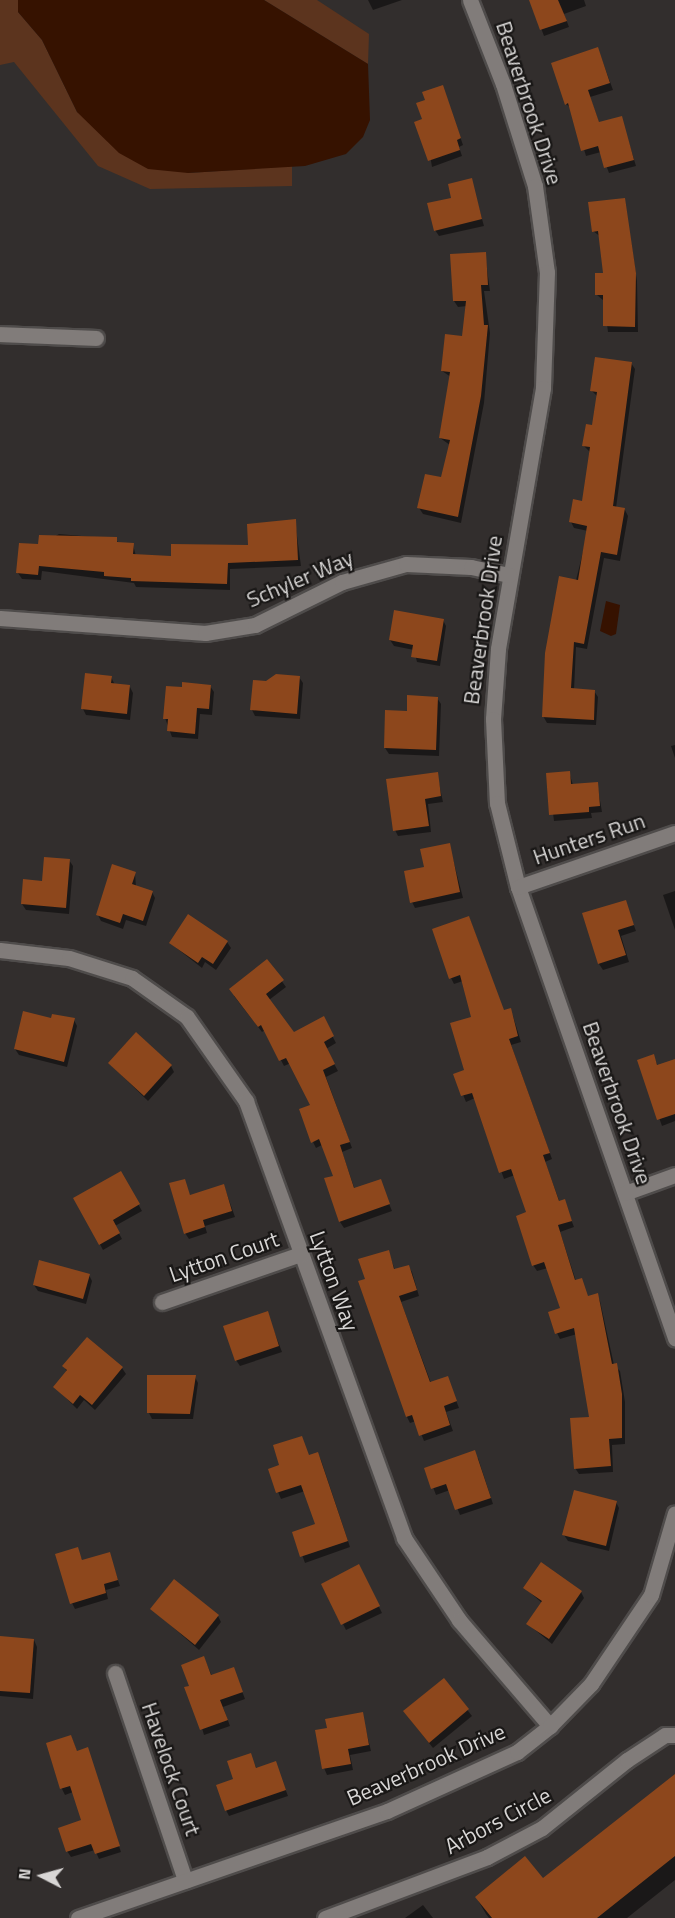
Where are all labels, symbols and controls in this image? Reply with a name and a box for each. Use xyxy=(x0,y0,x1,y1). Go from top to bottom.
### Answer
street label: Beaverbrook Drive xyxy=(490,18,568,188)
street label: Beaverbrook Drive xyxy=(458,534,508,706)
street label: Schyler Way xyxy=(243,545,357,613)
street label: Hunters Run xyxy=(529,808,649,870)
street label: Beaverbrook Drive xyxy=(577,1018,657,1188)
street label: Lytton Court xyxy=(166,1226,282,1288)
street label: Lytton Way xyxy=(304,1227,364,1335)
street label: Havelock Court xyxy=(136,1699,206,1839)
street label: Beaverbrook Drive xyxy=(343,1718,509,1812)
street label: Arbors Circle xyxy=(440,1782,556,1860)
north arrow xyxy=(12,1846,72,1906)
text: N xyxy=(12,1867,37,1881)

